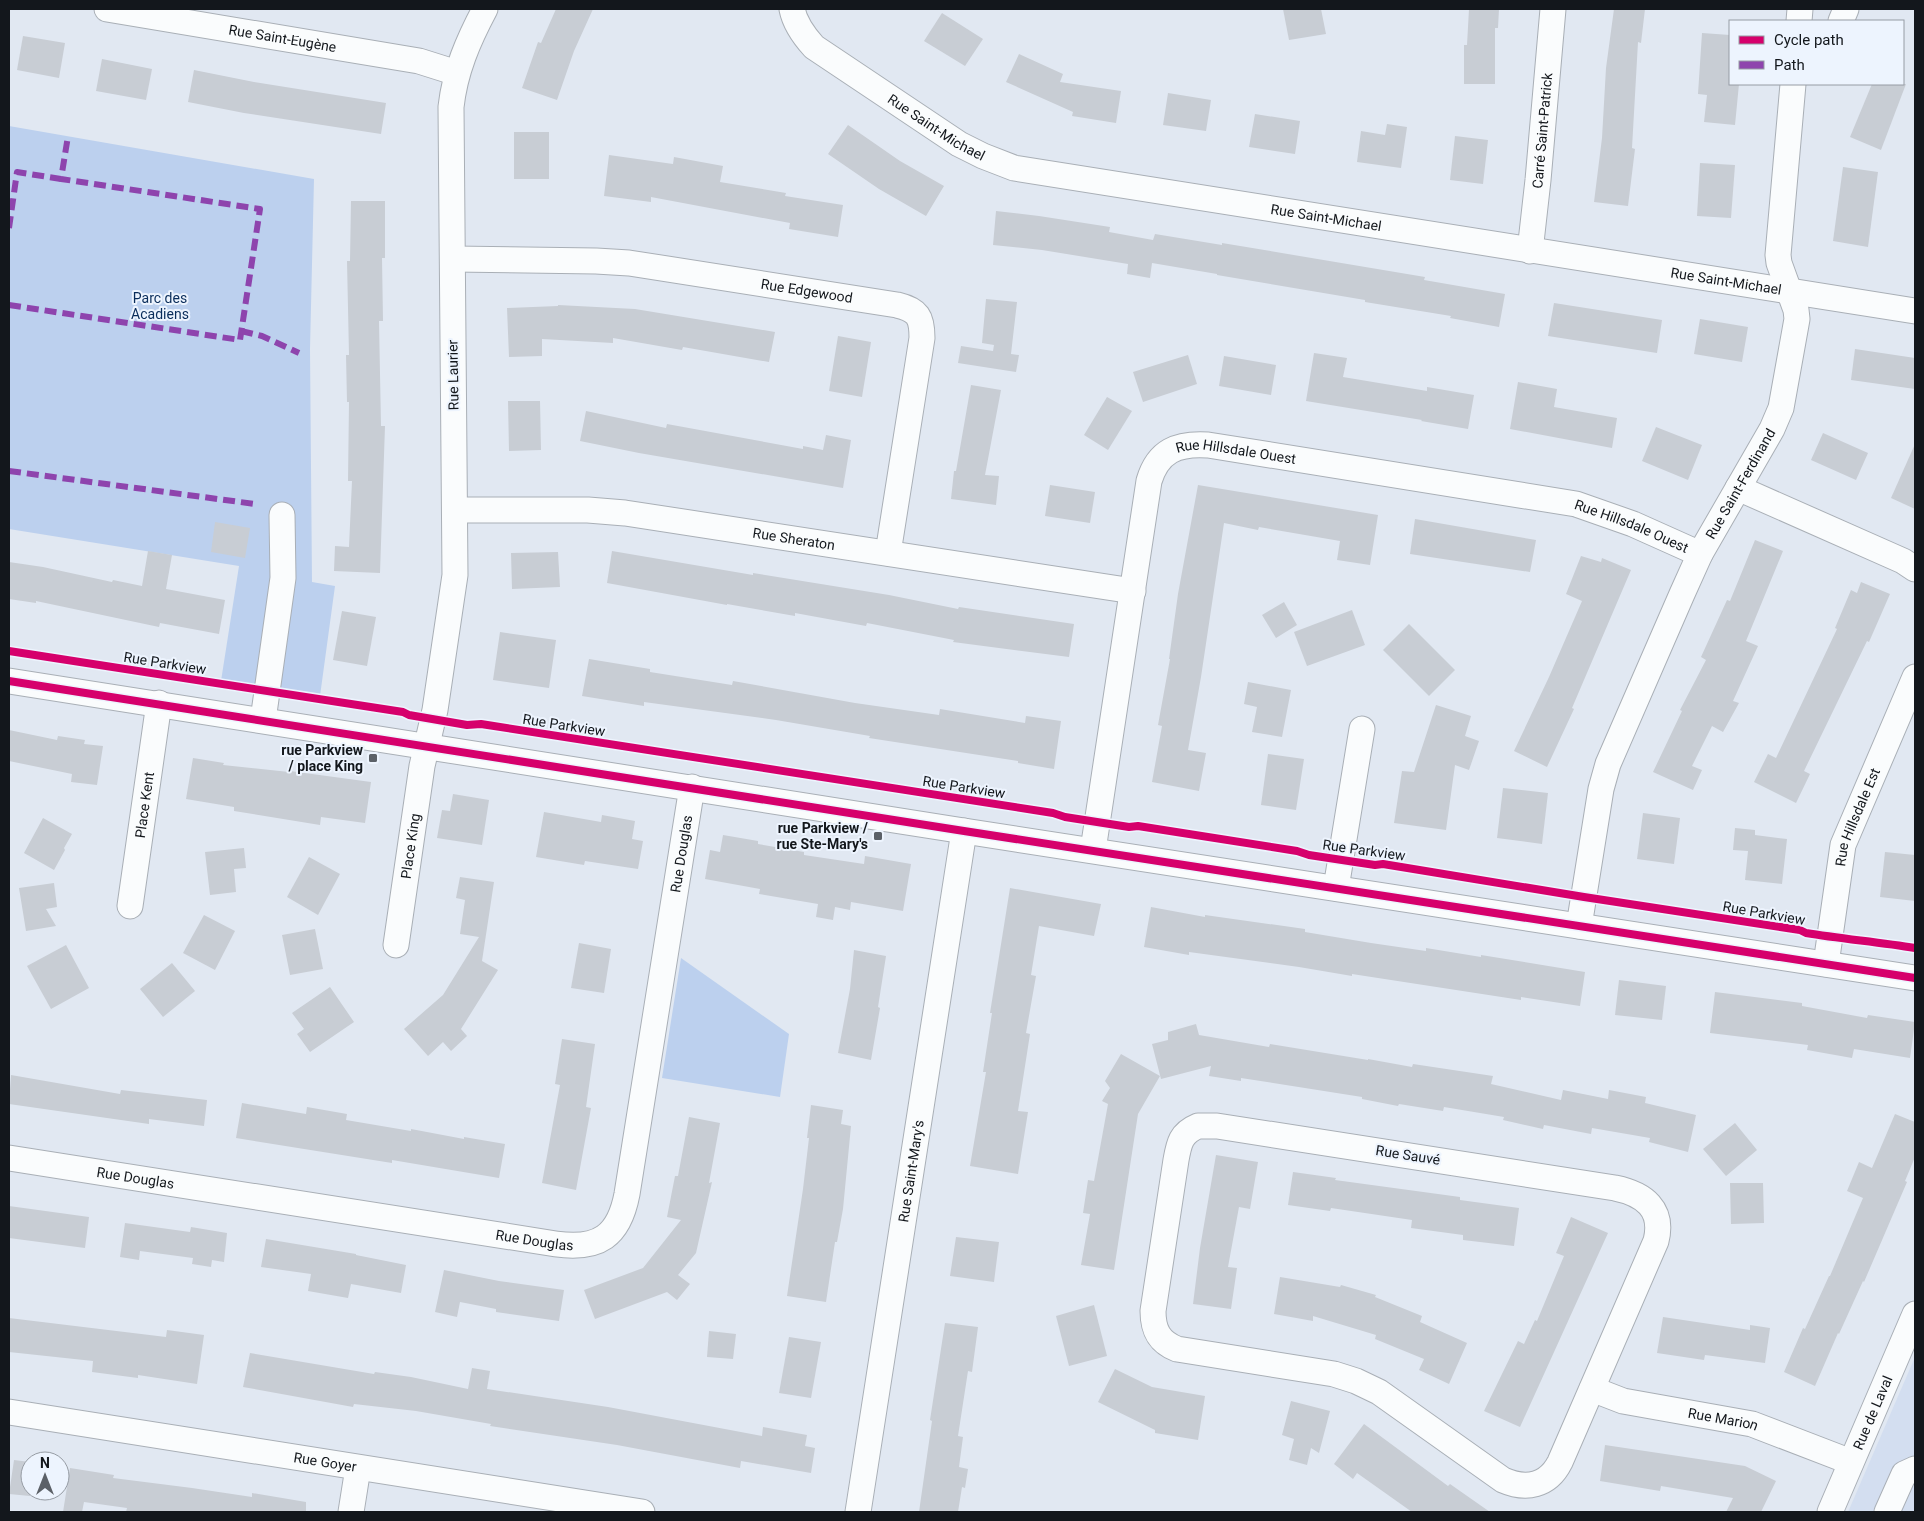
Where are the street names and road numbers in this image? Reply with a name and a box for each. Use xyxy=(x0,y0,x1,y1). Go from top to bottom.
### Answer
street label: Rue Saint-Eugène xyxy=(228,21,338,55)
street label: Carré Saint-Patrick xyxy=(1529,71,1555,189)
street label: Rue Saint-Michael xyxy=(885,91,988,164)
street label: Rue Saint-Michael xyxy=(1270,201,1383,234)
street label: Rue Saint-Michael xyxy=(1670,264,1783,298)
street label: Rue Edgewood xyxy=(760,276,854,306)
street label: Rue Laurier xyxy=(444,339,462,410)
street label: Rue Saint-Ferdinand xyxy=(1702,426,1779,542)
street label: Rue Hillsdale Ouest xyxy=(1174,436,1298,467)
street label: Rue Hillsdale Ouest xyxy=(1572,496,1691,556)
street label: Rue Sheraton xyxy=(752,525,836,553)
street label: Rue Parkview xyxy=(122,649,208,678)
street label: Rue Parkview xyxy=(521,711,607,740)
street label: Rue Hillsdale Est xyxy=(1832,765,1883,867)
street label: Place Kent xyxy=(132,771,157,839)
street label: Rue Parkview xyxy=(921,773,1007,802)
street label: Place King xyxy=(398,812,423,880)
street label: Rue Douglas xyxy=(667,814,695,894)
street label: Rue Parkview xyxy=(1321,836,1407,864)
street label: Rue Parkview xyxy=(1721,898,1807,928)
street label: Rue Saint-Mary's xyxy=(895,1119,927,1223)
street label: Rue Sauvé xyxy=(1375,1142,1441,1168)
street label: Rue Douglas xyxy=(96,1164,175,1192)
street label: Rue Douglas xyxy=(495,1227,574,1253)
street label: Rue de Laval xyxy=(1850,1373,1896,1452)
street label: Rue Marion xyxy=(1687,1405,1761,1434)
street label: Rue Goyer xyxy=(292,1449,358,1475)

